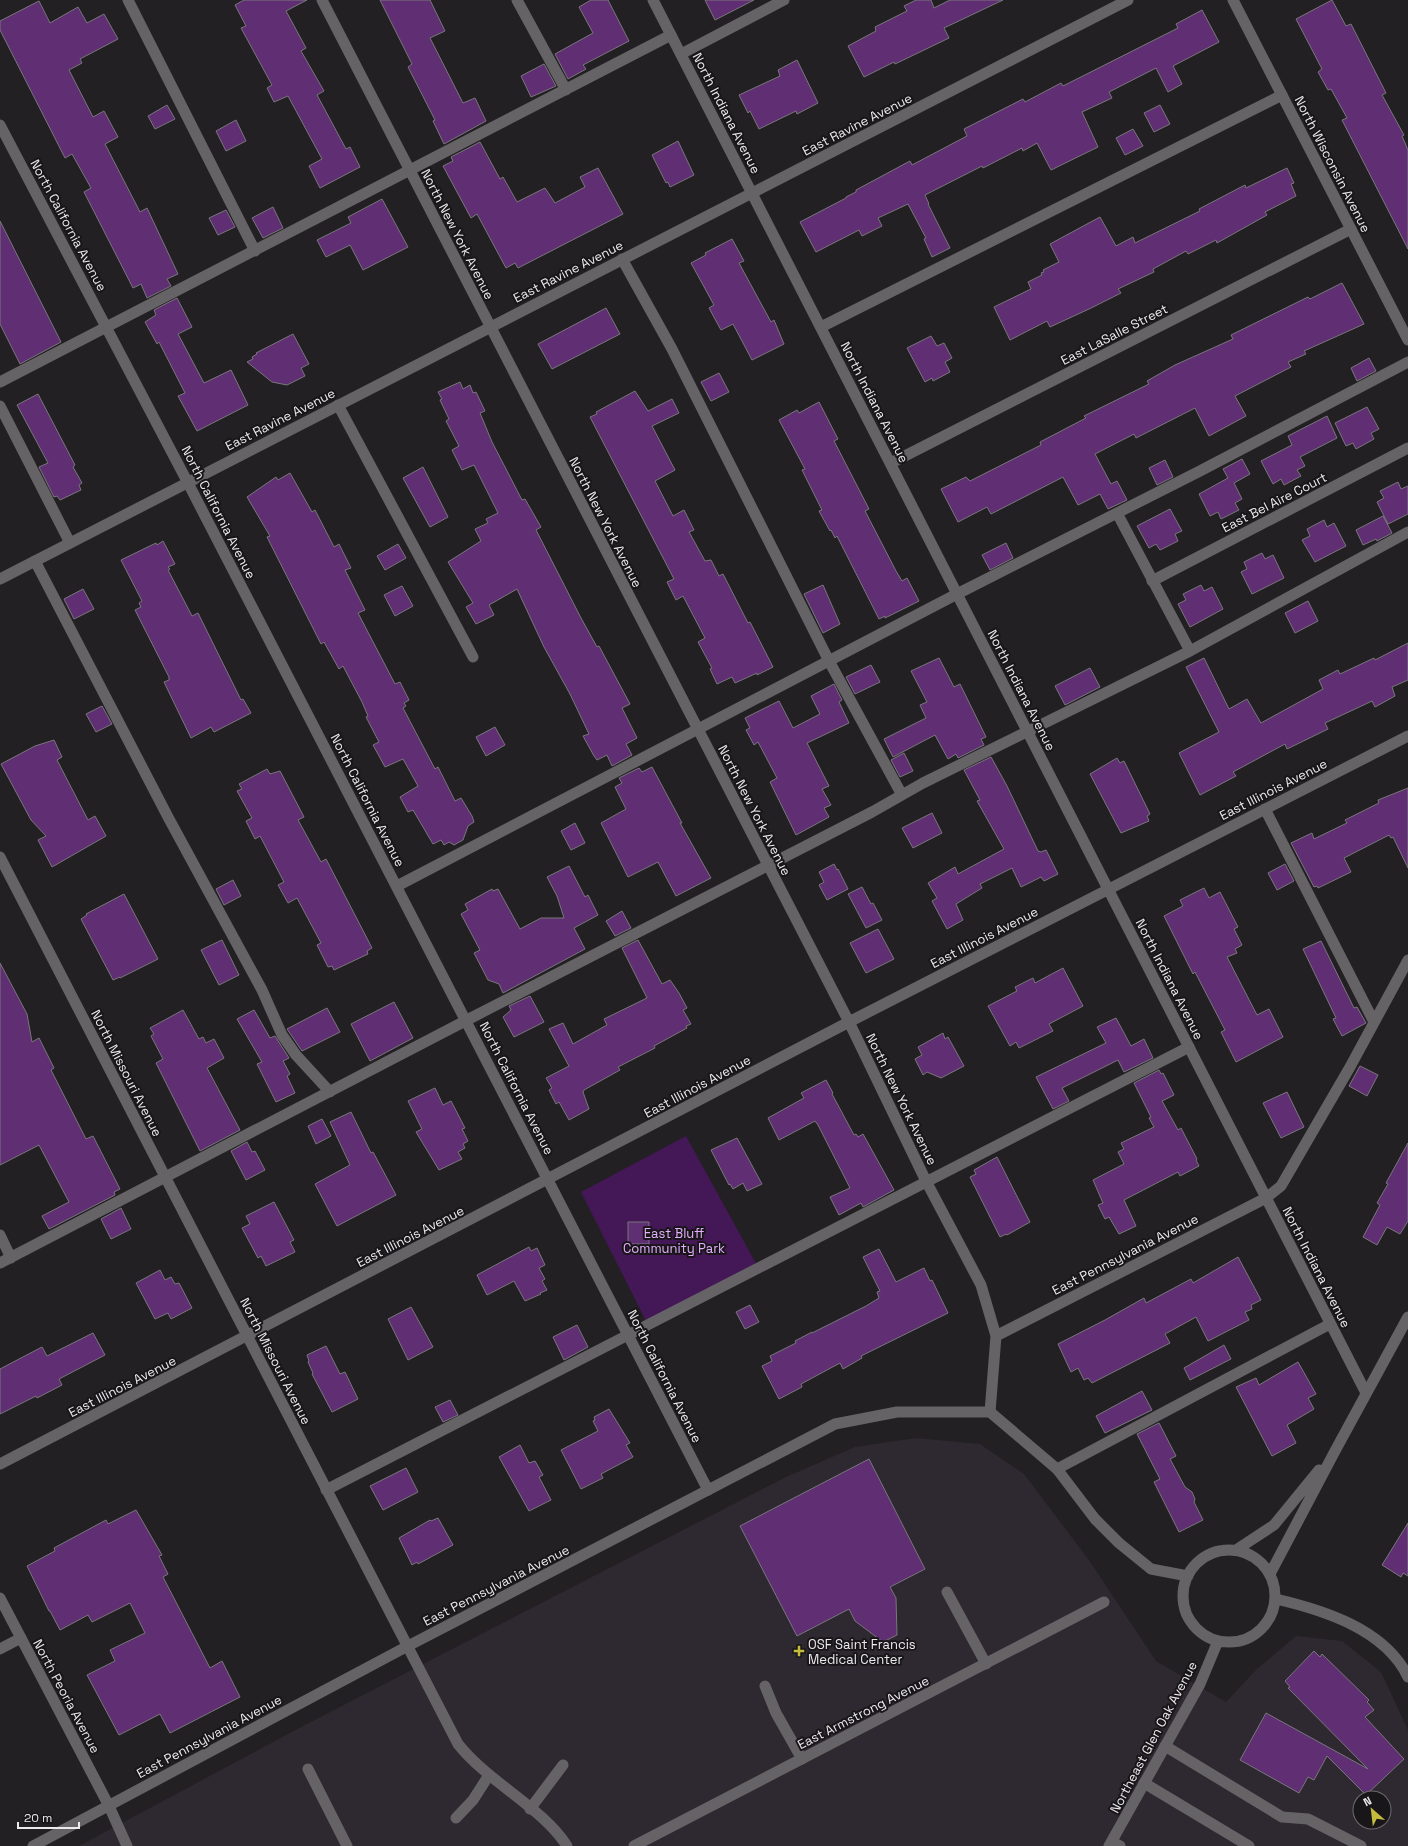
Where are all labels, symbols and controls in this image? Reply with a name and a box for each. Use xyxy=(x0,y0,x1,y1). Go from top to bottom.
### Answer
street label: North Indiana Avenue xyxy=(689,50,764,177)
street label: East Ravine Avenue xyxy=(799,89,915,159)
street label: North Wisconsin Avenue xyxy=(1291,93,1374,235)
street label: North California Avenue xyxy=(27,156,111,294)
street label: North New York Avenue xyxy=(417,166,498,302)
street label: East Ravine Avenue xyxy=(510,236,626,306)
street label: East LaSalle Street xyxy=(1058,300,1171,369)
street label: North Indiana Avenue xyxy=(837,339,912,466)
street label: East Ravine Avenue xyxy=(222,384,338,454)
street label: North California Avenue xyxy=(178,443,260,582)
street label: North New York Avenue xyxy=(565,454,646,590)
street label: East Bel Aire Court xyxy=(1219,469,1330,536)
street label: North Indiana Avenue xyxy=(984,627,1059,754)
street label: North California Avenue xyxy=(327,731,409,870)
street label: North New York Avenue xyxy=(714,742,795,878)
street label: East Illinois Avenue xyxy=(1217,755,1330,824)
street label: East Illinois Avenue xyxy=(928,903,1041,972)
street label: North Indiana Avenue xyxy=(1132,916,1207,1043)
street label: North Missouri Avenue xyxy=(87,1007,166,1140)
street label: North California Avenue xyxy=(476,1019,558,1158)
street label: North New York Avenue xyxy=(862,1031,941,1168)
street label: East Illinois Avenue xyxy=(641,1051,754,1122)
street label: East Illinois Avenue xyxy=(354,1202,467,1271)
street label: North Indiana Avenue xyxy=(1279,1204,1354,1331)
street label: East Pennsylvania Avenue xyxy=(1049,1210,1201,1299)
park label: East Bluff Community Park xyxy=(623,1225,725,1257)
street label: North Missouri Avenue xyxy=(236,1295,315,1428)
street label: North California Avenue xyxy=(624,1307,706,1446)
street label: East Illinois Avenue xyxy=(66,1352,179,1421)
street label: East Pennsylvania Avenue xyxy=(420,1541,572,1630)
street label: North Peoria Avenue xyxy=(29,1636,104,1756)
place label: OSF Saint Francis Medical Center xyxy=(808,1636,916,1668)
marker: OSF Saint Francis Medical Center xyxy=(793,1645,805,1657)
street label: Northeast Glen Oak Avenue xyxy=(1106,1658,1201,1816)
street label: East Armstrong Avenue xyxy=(794,1672,932,1753)
street label: East Pennsylvania Avenue xyxy=(134,1691,285,1782)
north arrow xyxy=(1352,1790,1392,1830)
text: N xyxy=(1361,1793,1374,1809)
scale bar xyxy=(18,1804,79,1830)
text: 20 m xyxy=(24,1810,52,1826)

